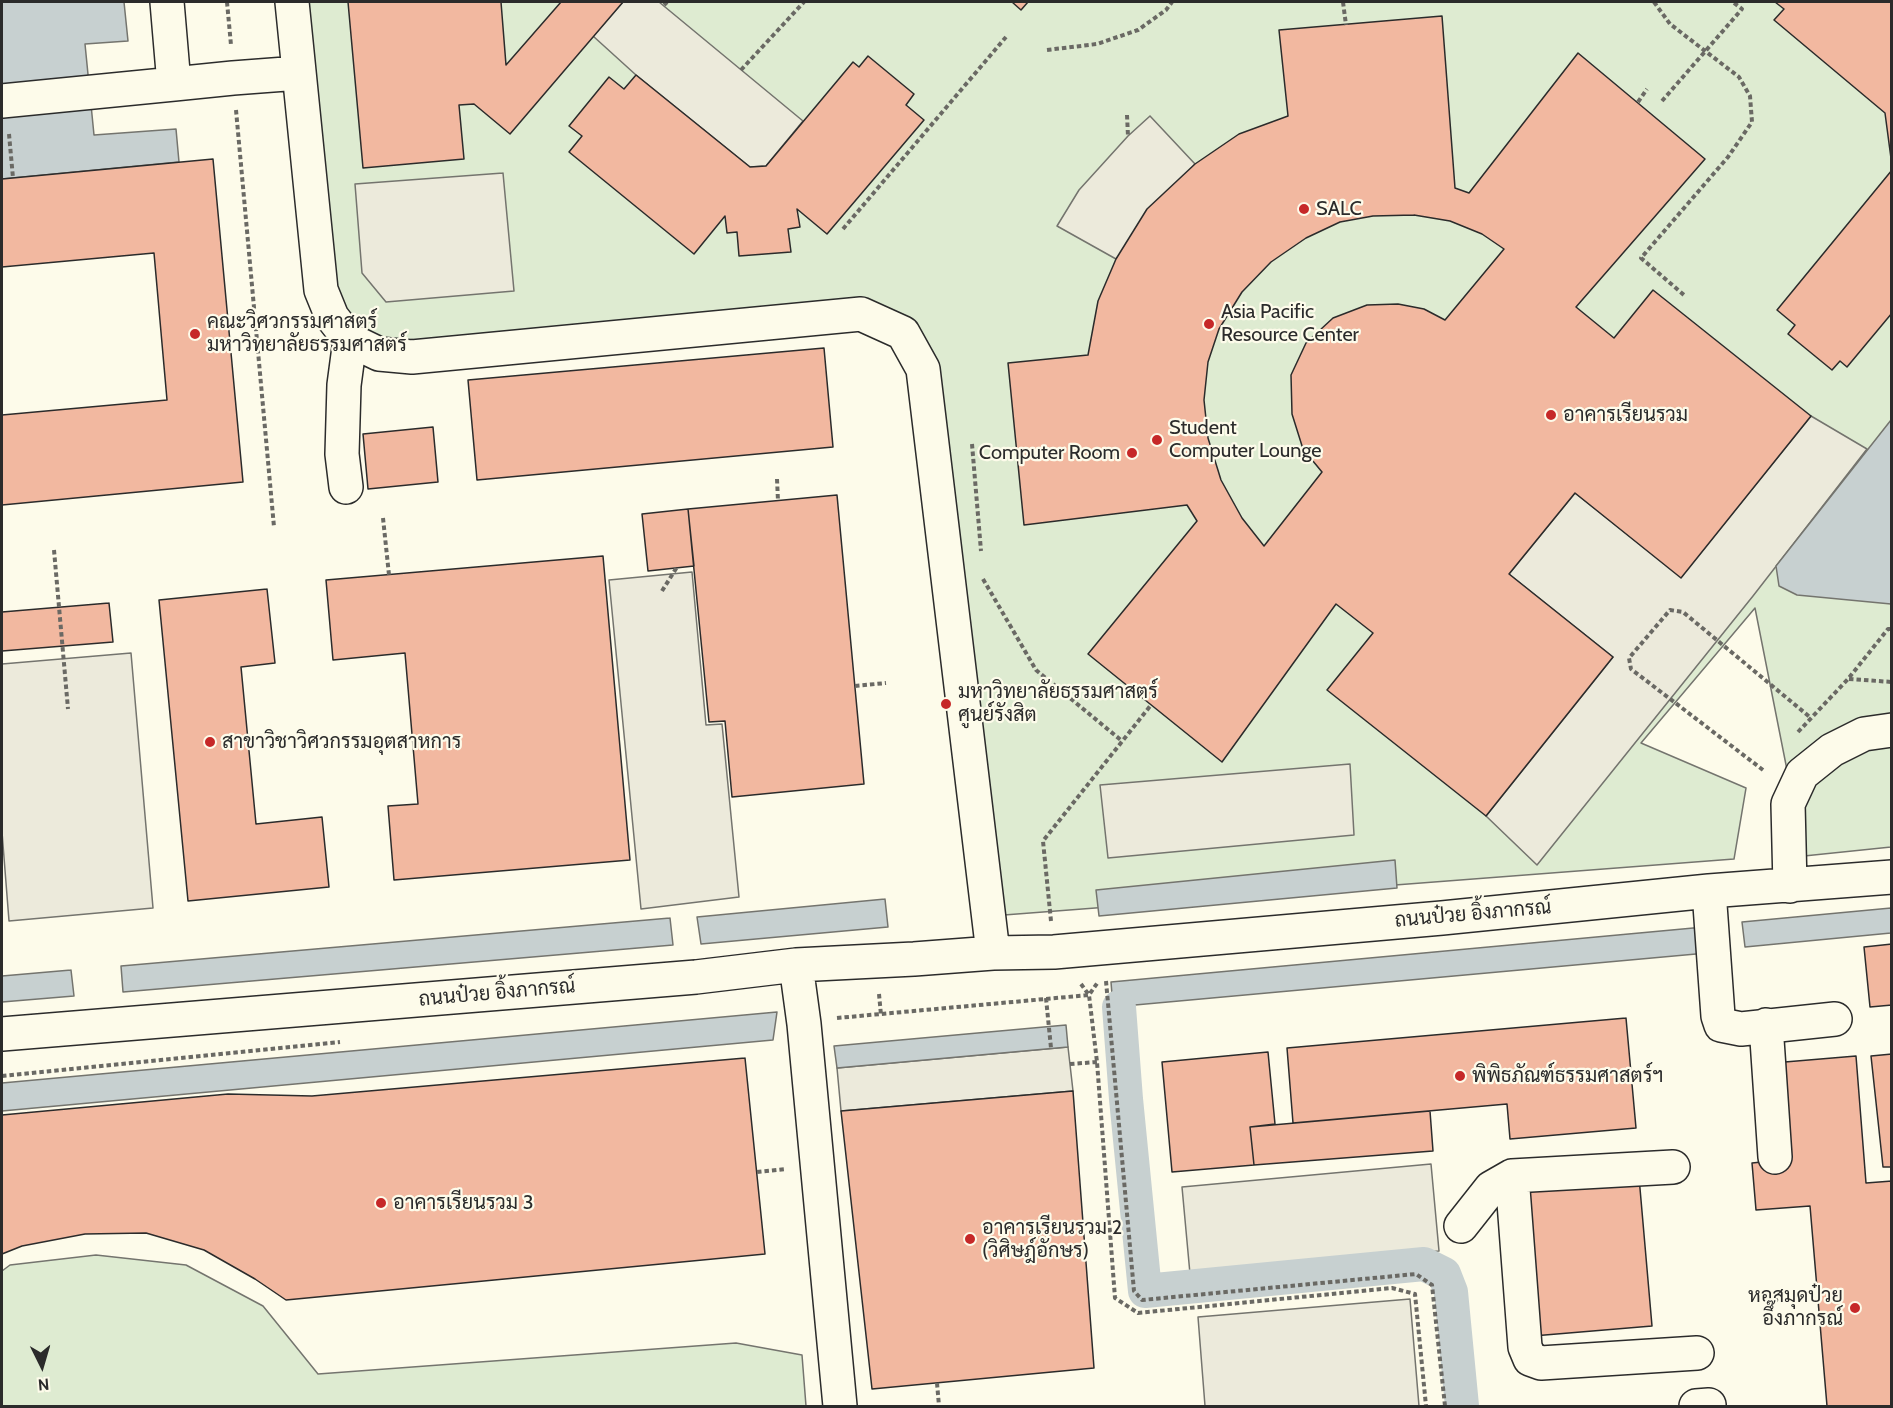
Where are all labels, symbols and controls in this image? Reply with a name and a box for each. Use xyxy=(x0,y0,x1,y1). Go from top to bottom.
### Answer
place label: SALC xyxy=(1316,197,1362,221)
marker: SALC xyxy=(1297,202,1311,216)
place label: Asia Pacific Resource Center xyxy=(1221,300,1359,347)
place label: คณะวิศวกรรมศาสตร์ มหาวิทยาลัยธรรมศาสตร์ xyxy=(207,310,407,357)
marker: Asia Pacific Resource Center xyxy=(1202,317,1216,331)
marker: คณะวิศวกรรมศาสตร์ มหาวิทยาลัยธรรมศาสตร์ xyxy=(188,327,202,341)
place label: อาคารเรียนรวม xyxy=(1563,403,1688,427)
marker: อาคารเรียนรวม xyxy=(1544,408,1558,422)
place label: Student Computer Lounge xyxy=(1169,416,1322,463)
marker: Student Computer Lounge xyxy=(1150,433,1164,447)
place label: Computer Room xyxy=(979,441,1120,465)
marker: Computer Room xyxy=(1125,446,1139,460)
place label: มหาวิทยาลัยธรรมศาสตร์ ศูนย์รังสิต xyxy=(958,680,1158,727)
marker: มหาวิทยาลัยธรรมศาสตร์ ศูนย์รังสิต xyxy=(939,697,953,711)
place label: สาขาวิชาวิศวกรรมอุตสาหการ xyxy=(222,730,461,754)
marker: สาขาวิชาวิศวกรรมอุตสาหการ xyxy=(203,735,217,749)
street label: ถนนป๋วย อิ้งภากรณ์ xyxy=(1394,895,1552,933)
street label: ถนนป๋วย อิ้งภากรณ์ xyxy=(418,974,576,1012)
place label: พิพิธภัณฑ์ธรรมศาสตร์ฯ xyxy=(1472,1064,1663,1088)
marker: พิพิธภัณฑ์ธรรมศาสตร์ฯ xyxy=(1453,1069,1467,1083)
place label: อาคารเรียนรวม 3 xyxy=(393,1191,533,1215)
marker: อาคารเรียนรวม 3 xyxy=(374,1196,388,1210)
place label: อาคารเรียนรวม 2 (วิศิษฎ์อักษร) xyxy=(982,1216,1122,1263)
marker: อาคารเรียนรวม 2 (วิศิษฎ์อักษร) xyxy=(963,1232,977,1246)
place label: หอสมุดป๋วย อึ๊งภากรณ์ xyxy=(1748,1284,1843,1331)
marker: หอสมุดป๋วย อึ๊งภากรณ์ xyxy=(1848,1301,1862,1315)
north arrow xyxy=(12,1336,72,1396)
text: N xyxy=(37,1374,50,1394)

